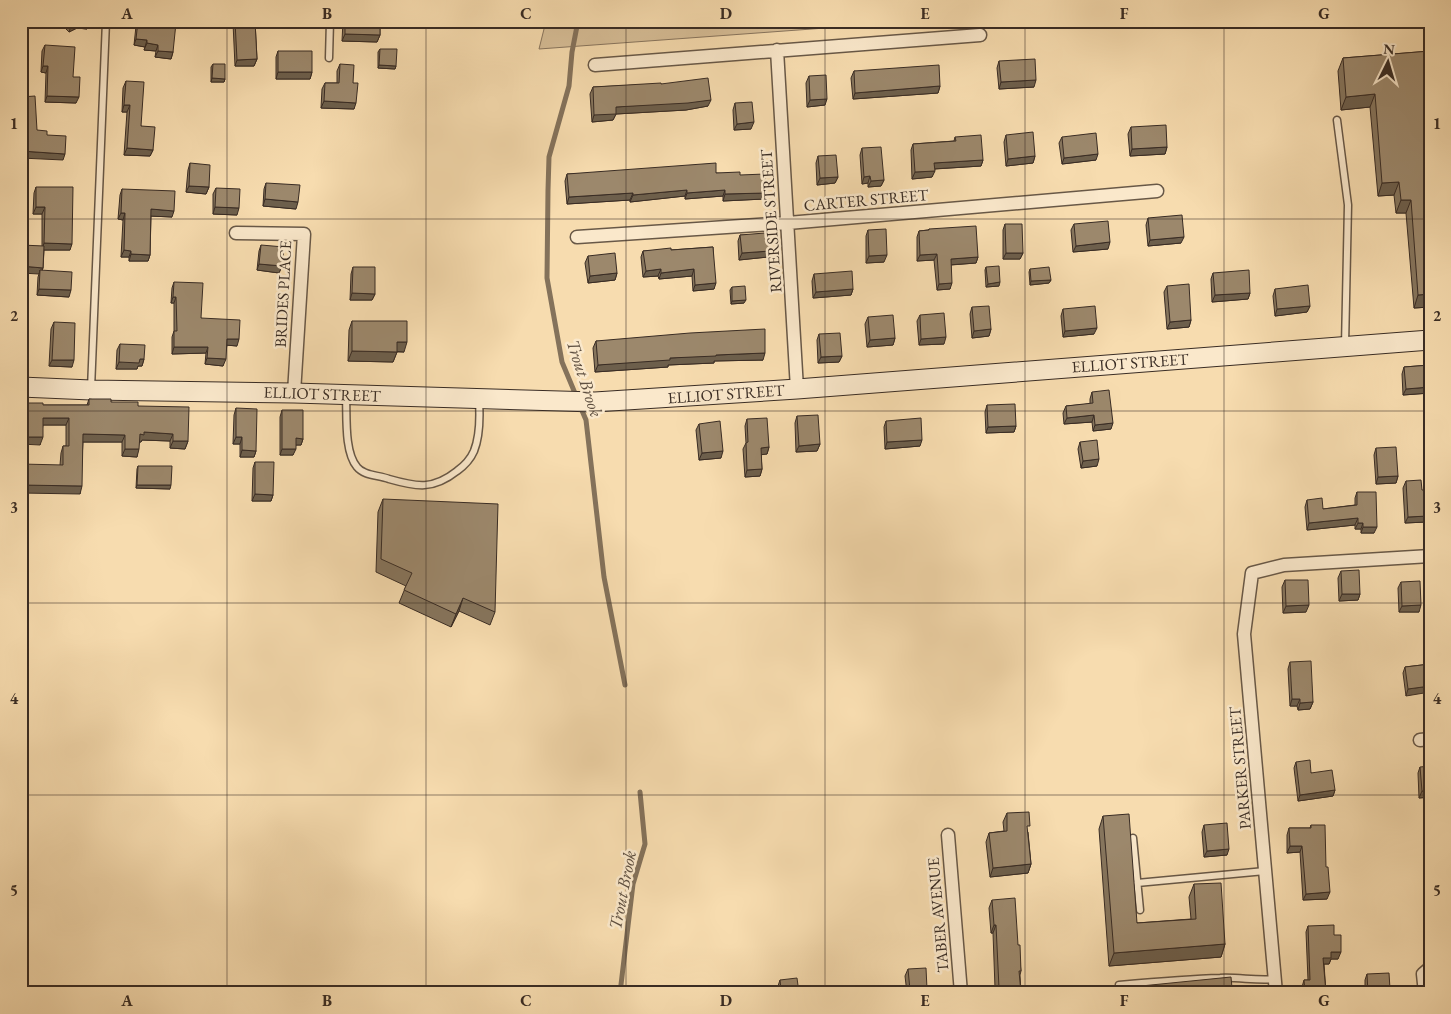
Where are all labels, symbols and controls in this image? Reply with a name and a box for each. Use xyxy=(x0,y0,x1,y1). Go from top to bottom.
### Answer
text: A xyxy=(120,3,133,24)
text: B xyxy=(322,3,332,24)
text: C xyxy=(520,3,532,24)
text: D xyxy=(720,3,732,24)
text: E xyxy=(920,3,930,24)
text: F xyxy=(1120,3,1129,24)
text: G xyxy=(1318,3,1330,24)
north arrow xyxy=(1364,38,1414,88)
text: N xyxy=(1383,40,1396,59)
text: 1 xyxy=(10,113,18,134)
text: 1 xyxy=(1433,113,1441,134)
street label: RIVERSIDE STREET xyxy=(756,148,786,293)
street label: CARTER STREET xyxy=(803,184,929,216)
street label: BRIDES PLACE xyxy=(270,240,296,348)
text: 2 xyxy=(10,305,19,326)
text: 2 xyxy=(1433,305,1442,326)
water label: Trout Brook xyxy=(562,336,608,420)
street label: ELLIOT STREET xyxy=(1071,348,1190,378)
street label: ELLIOT STREET xyxy=(667,379,786,409)
street label: ELLIOT STREET xyxy=(263,381,381,407)
text: 3 xyxy=(10,497,18,518)
text: 3 xyxy=(1433,497,1441,518)
text: 4 xyxy=(10,688,19,709)
text: 4 xyxy=(1433,688,1442,709)
street label: PARKER STREET xyxy=(1224,706,1256,830)
water label: Trout Brook xyxy=(603,848,641,932)
street label: TABER AVENUE xyxy=(923,857,953,973)
text: 5 xyxy=(10,880,18,901)
text: 5 xyxy=(1433,880,1441,901)
text: A xyxy=(120,990,133,1011)
text: B xyxy=(322,990,332,1011)
text: C xyxy=(520,990,532,1011)
text: D xyxy=(720,990,732,1011)
text: E xyxy=(920,990,930,1011)
text: F xyxy=(1120,990,1129,1011)
text: G xyxy=(1318,990,1330,1011)

